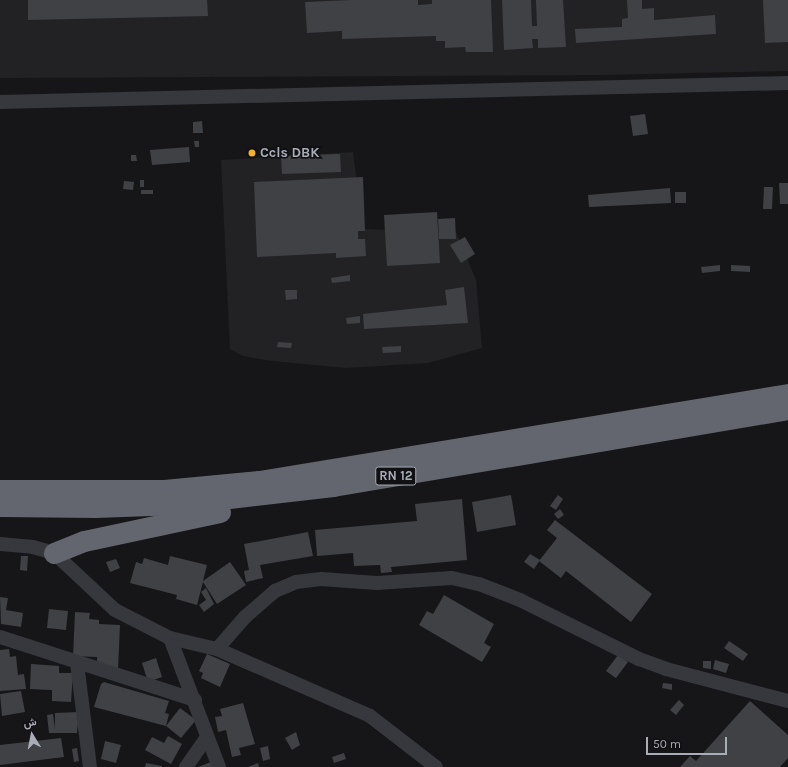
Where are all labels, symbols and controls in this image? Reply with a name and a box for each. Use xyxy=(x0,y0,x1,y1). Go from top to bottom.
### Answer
place label: Ccls DBK xyxy=(260,145,319,161)
marker: Ccls DBK xyxy=(247,148,257,158)
road number: RN 12 xyxy=(375,465,417,487)
north arrow xyxy=(12,715,52,755)
text: ش xyxy=(22,715,37,730)
scale bar xyxy=(648,729,729,755)
text: 50 m xyxy=(653,737,681,751)

